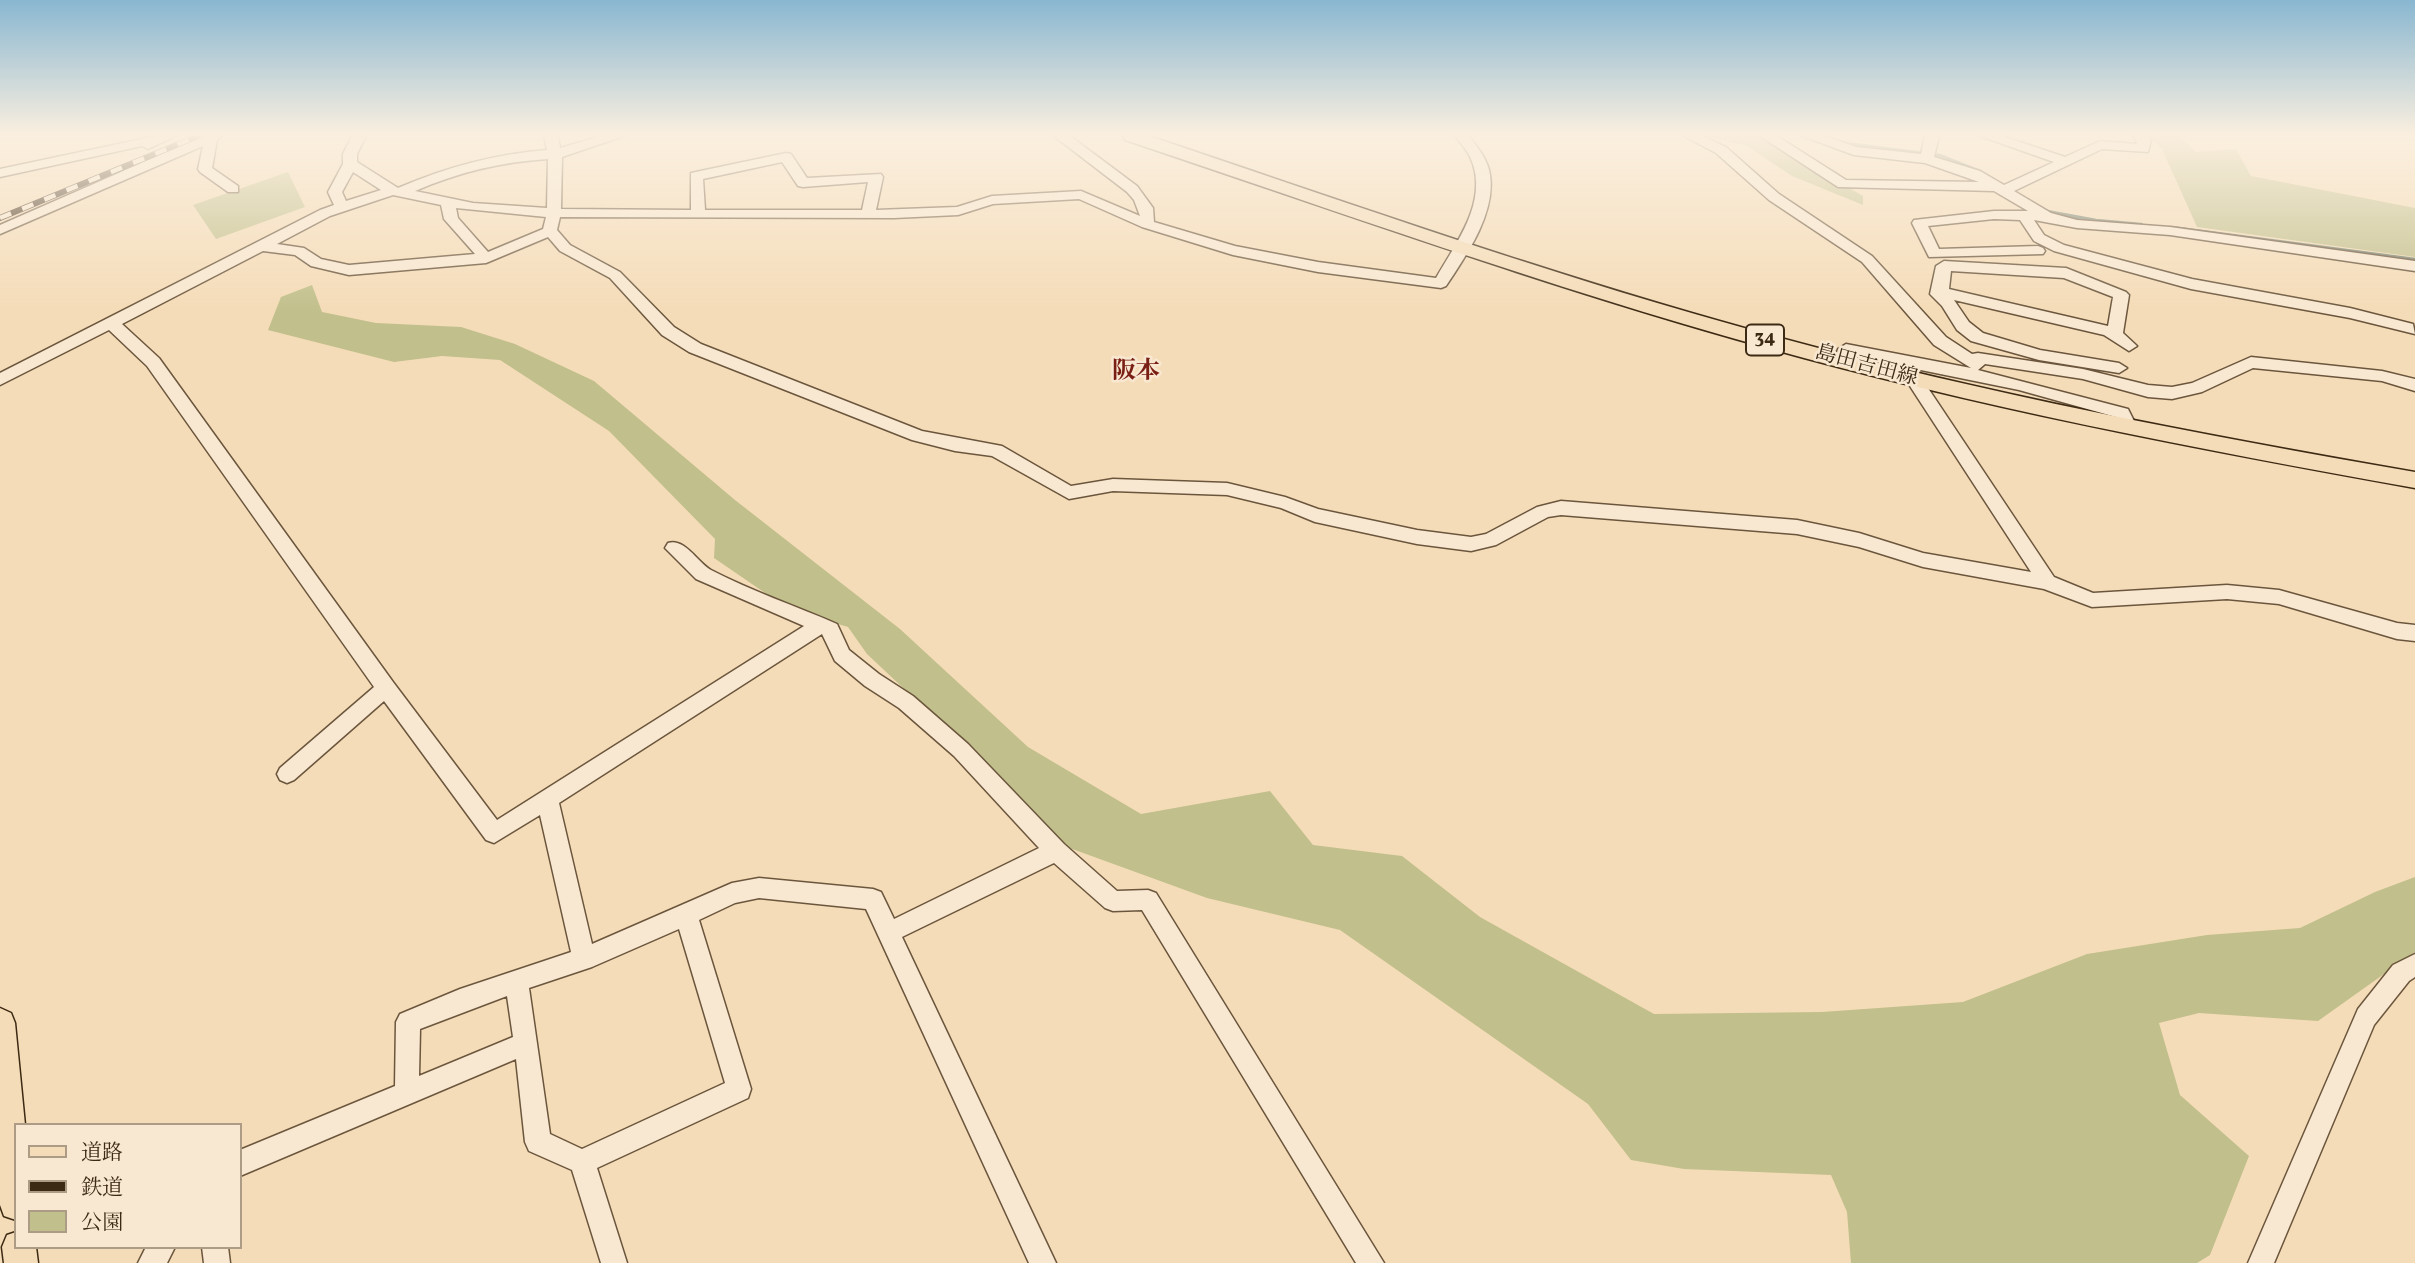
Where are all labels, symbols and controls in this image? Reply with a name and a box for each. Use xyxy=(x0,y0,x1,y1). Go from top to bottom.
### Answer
road number: 34 xyxy=(1746,324,1784,356)
street label: 島田吉田線 xyxy=(1812,341,1920,393)
district label: 阪本 xyxy=(1112,360,1160,388)
legend xyxy=(14,1123,242,1249)
text: 道路 xyxy=(81,1139,123,1168)
text: 鉄道 xyxy=(81,1174,123,1203)
text: 公園 xyxy=(81,1209,123,1238)

